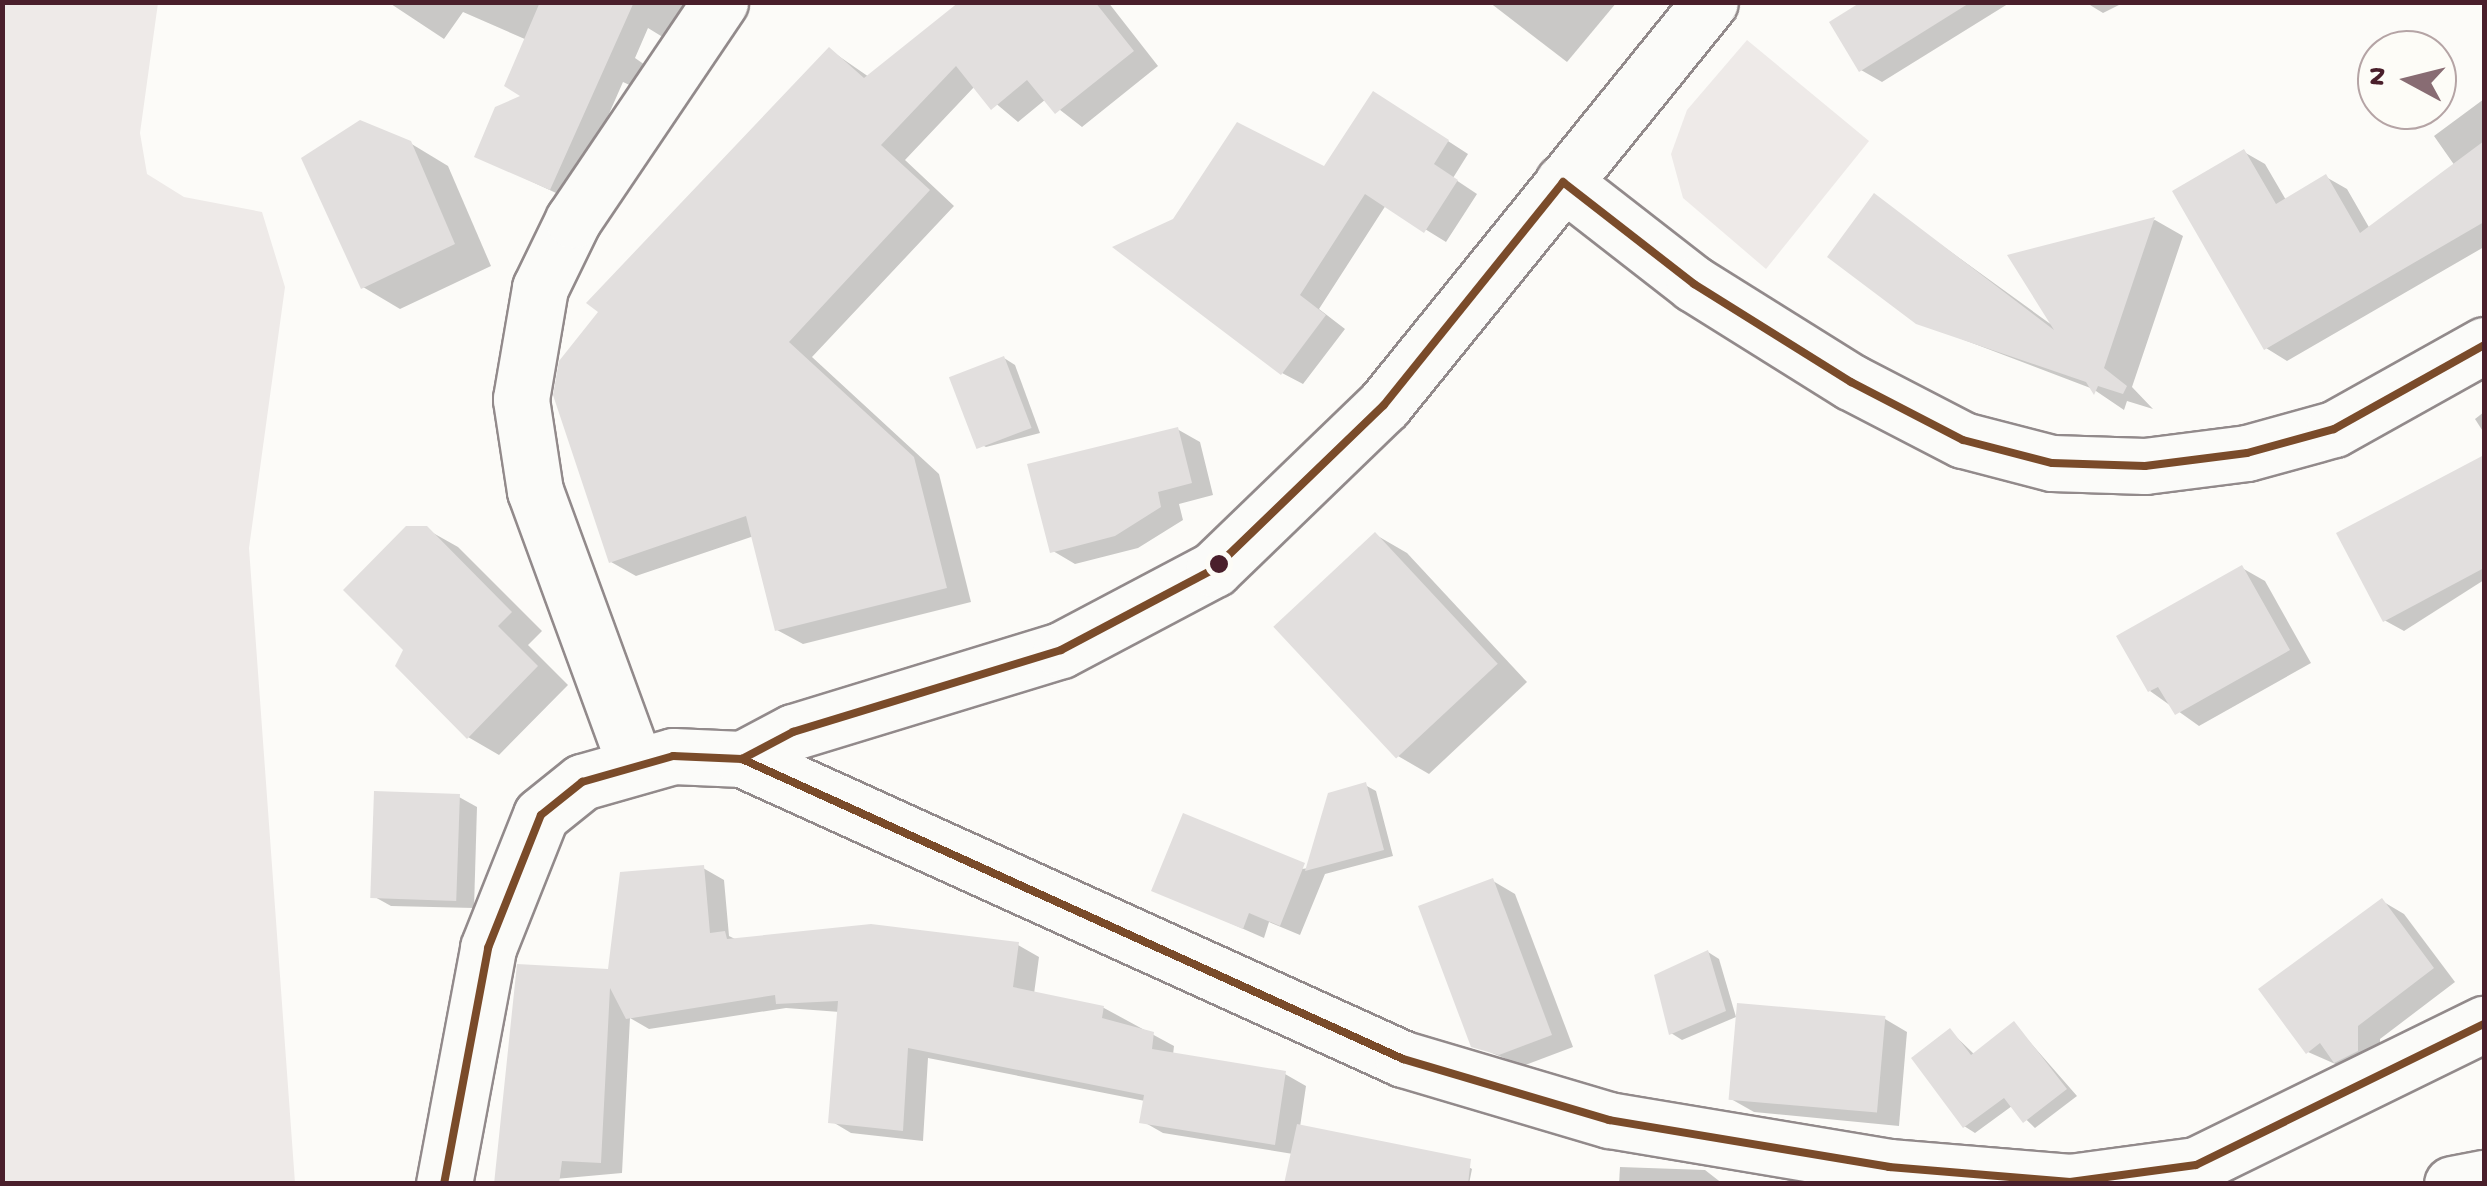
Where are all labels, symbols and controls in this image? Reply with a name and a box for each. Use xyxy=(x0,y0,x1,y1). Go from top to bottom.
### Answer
north arrow xyxy=(2357,30,2457,130)
text: N xyxy=(2361,65,2396,88)
unlabelled marker xyxy=(1209,554,1229,574)

